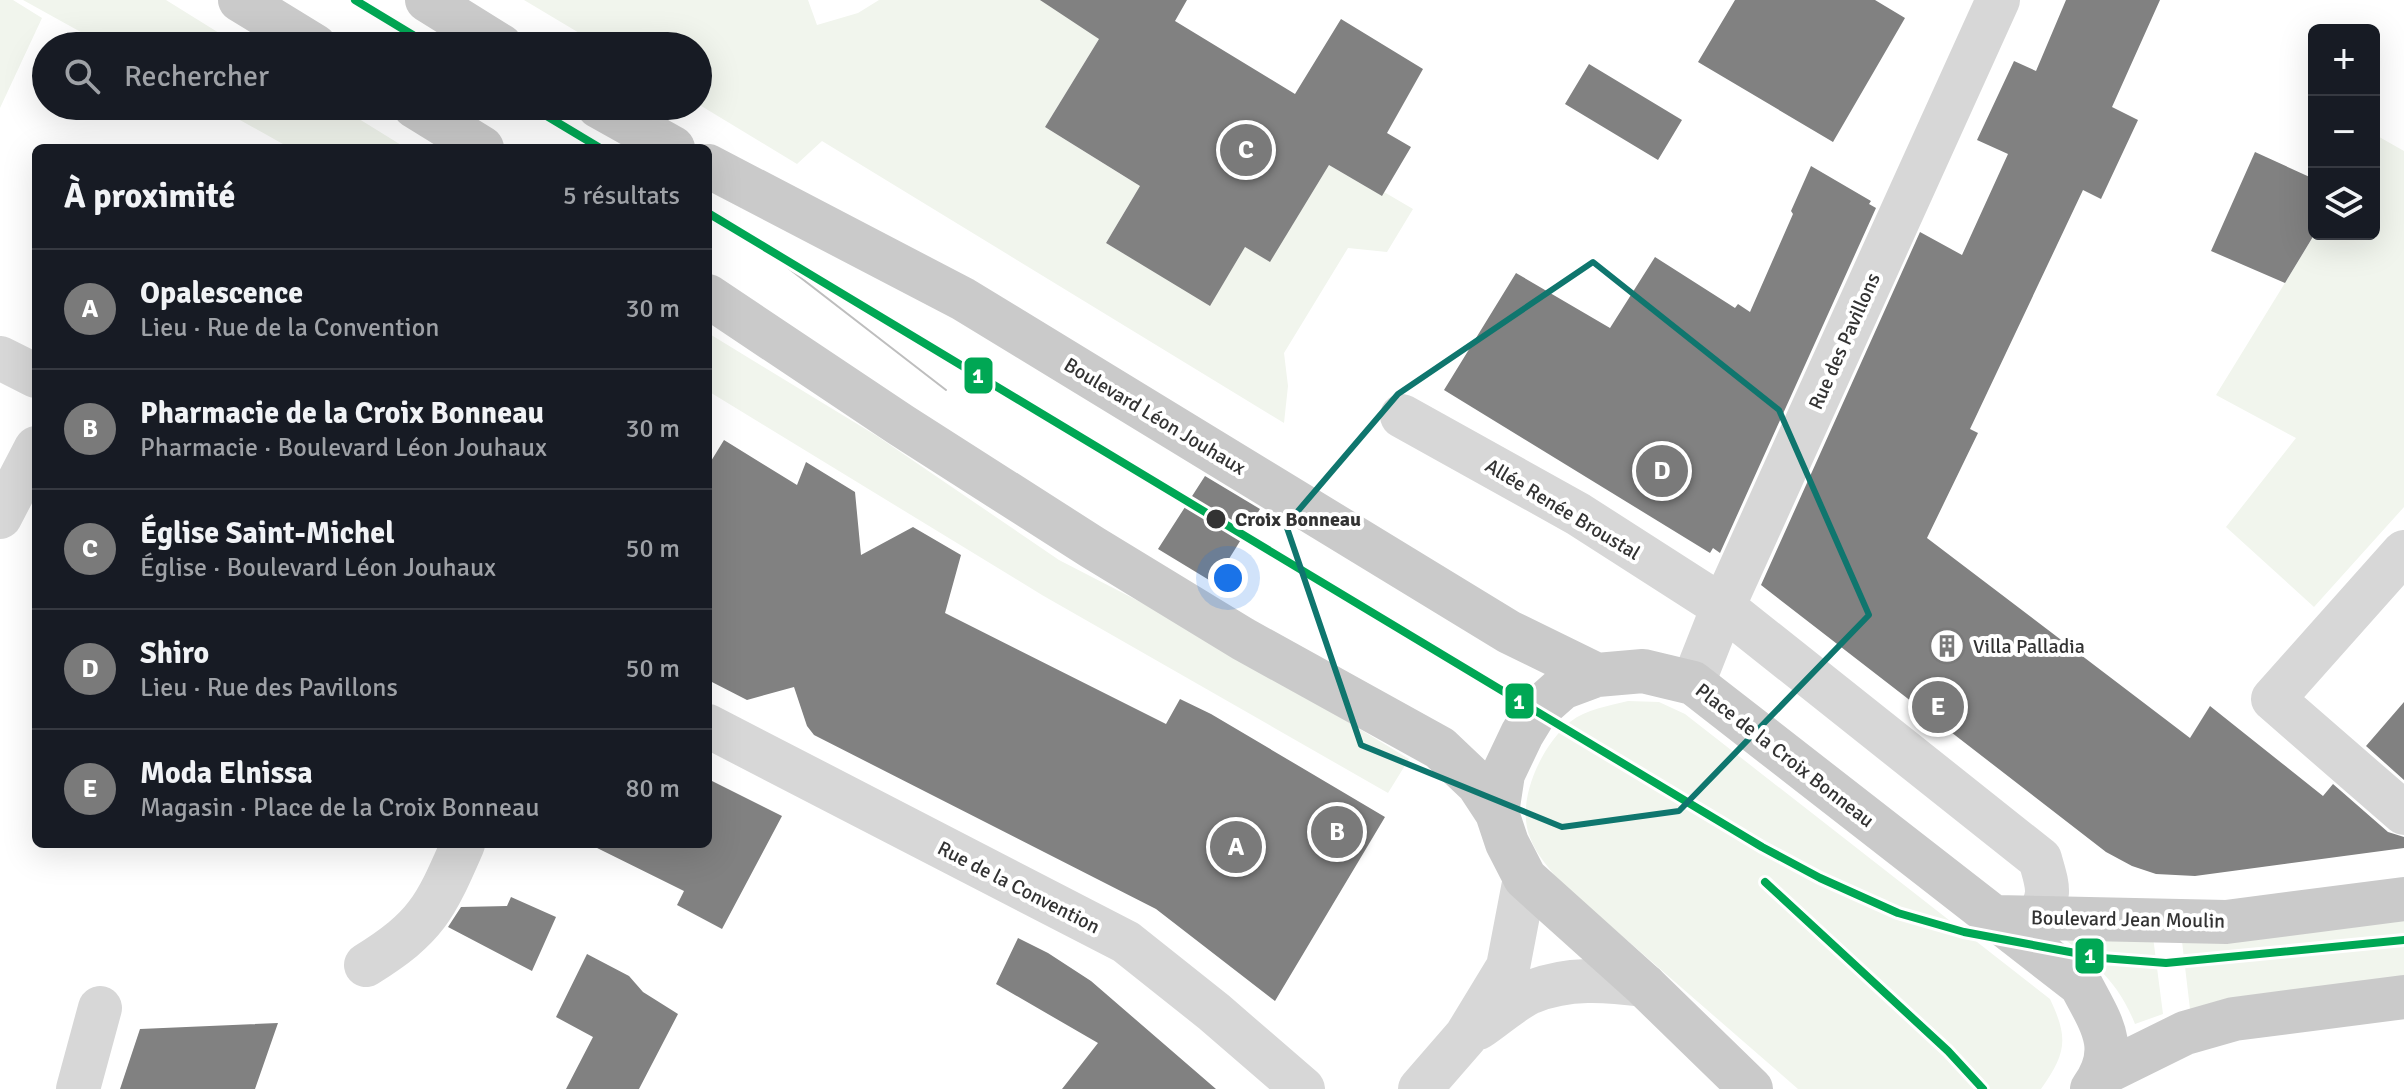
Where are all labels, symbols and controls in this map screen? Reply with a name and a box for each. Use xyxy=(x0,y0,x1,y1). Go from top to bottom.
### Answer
map controls xyxy=(2308,24,2380,240)
button: + xyxy=(2308,24,2380,96)
search box xyxy=(32,32,712,120)
icon: search xyxy=(60,54,104,98)
text: Rechercher xyxy=(124,58,269,95)
button: − xyxy=(2308,96,2380,168)
pin: C xyxy=(1220,120,1272,180)
button: layers xyxy=(2308,168,2380,240)
text: À proximité xyxy=(64,175,235,217)
text: 5 résultats xyxy=(563,180,680,212)
street label: Rue des Pavillons xyxy=(1803,269,1886,413)
text: Opalescence xyxy=(140,275,303,312)
text: A xyxy=(82,293,98,325)
text: 30 m xyxy=(625,293,680,325)
text: Lieu · Rue de la Convention xyxy=(140,312,439,344)
street label: Boulevard Léon Jouhaux xyxy=(1059,352,1250,481)
line badge: 1 xyxy=(963,356,994,395)
text: 1 xyxy=(972,362,984,389)
text: Pharmacie de la Croix Bonneau xyxy=(140,395,544,432)
text: B xyxy=(82,413,98,445)
text: 30 m xyxy=(625,413,680,445)
text: Pharmacie · Boulevard Léon Jouhaux xyxy=(140,432,547,464)
pin: D xyxy=(1636,441,1688,501)
street label: Allée Renée Broustal xyxy=(1481,453,1645,566)
marker: Croix Bonneau xyxy=(1204,507,1228,531)
place label: Croix Bonneau xyxy=(1235,507,1361,532)
text: Église Saint-Michel xyxy=(140,515,395,552)
text: C xyxy=(82,533,98,565)
text: 50 m xyxy=(625,533,680,565)
text: Église · Boulevard Léon Jouhaux xyxy=(140,552,496,584)
your location xyxy=(1208,558,1248,598)
building icon: Villa Palladia xyxy=(1928,627,1966,665)
place label: Villa Palladia xyxy=(1973,634,2085,659)
text: Shiro xyxy=(140,635,209,672)
text: D xyxy=(81,653,99,685)
text: 50 m xyxy=(625,653,680,685)
text: Lieu · Rue des Pavillons xyxy=(140,672,398,704)
pin: E xyxy=(1912,677,1964,737)
street label: Place de la Croix Bonneau xyxy=(1690,678,1879,833)
line badge: 1 xyxy=(1504,682,1535,720)
text: 1 xyxy=(1513,688,1525,715)
text: Moda Elnissa xyxy=(140,755,313,792)
text: E xyxy=(83,773,97,805)
text: 80 m xyxy=(625,773,680,805)
text: Magasin · Place de la Croix Bonneau xyxy=(140,792,539,824)
pin: B xyxy=(1311,802,1363,862)
pin: A xyxy=(1210,817,1262,877)
street label: Rue de la Convention xyxy=(933,836,1104,939)
street label: Boulevard Jean Moulin xyxy=(2031,905,2225,934)
line badge: 1 xyxy=(2074,937,2105,975)
text: 1 xyxy=(2084,942,2096,969)

